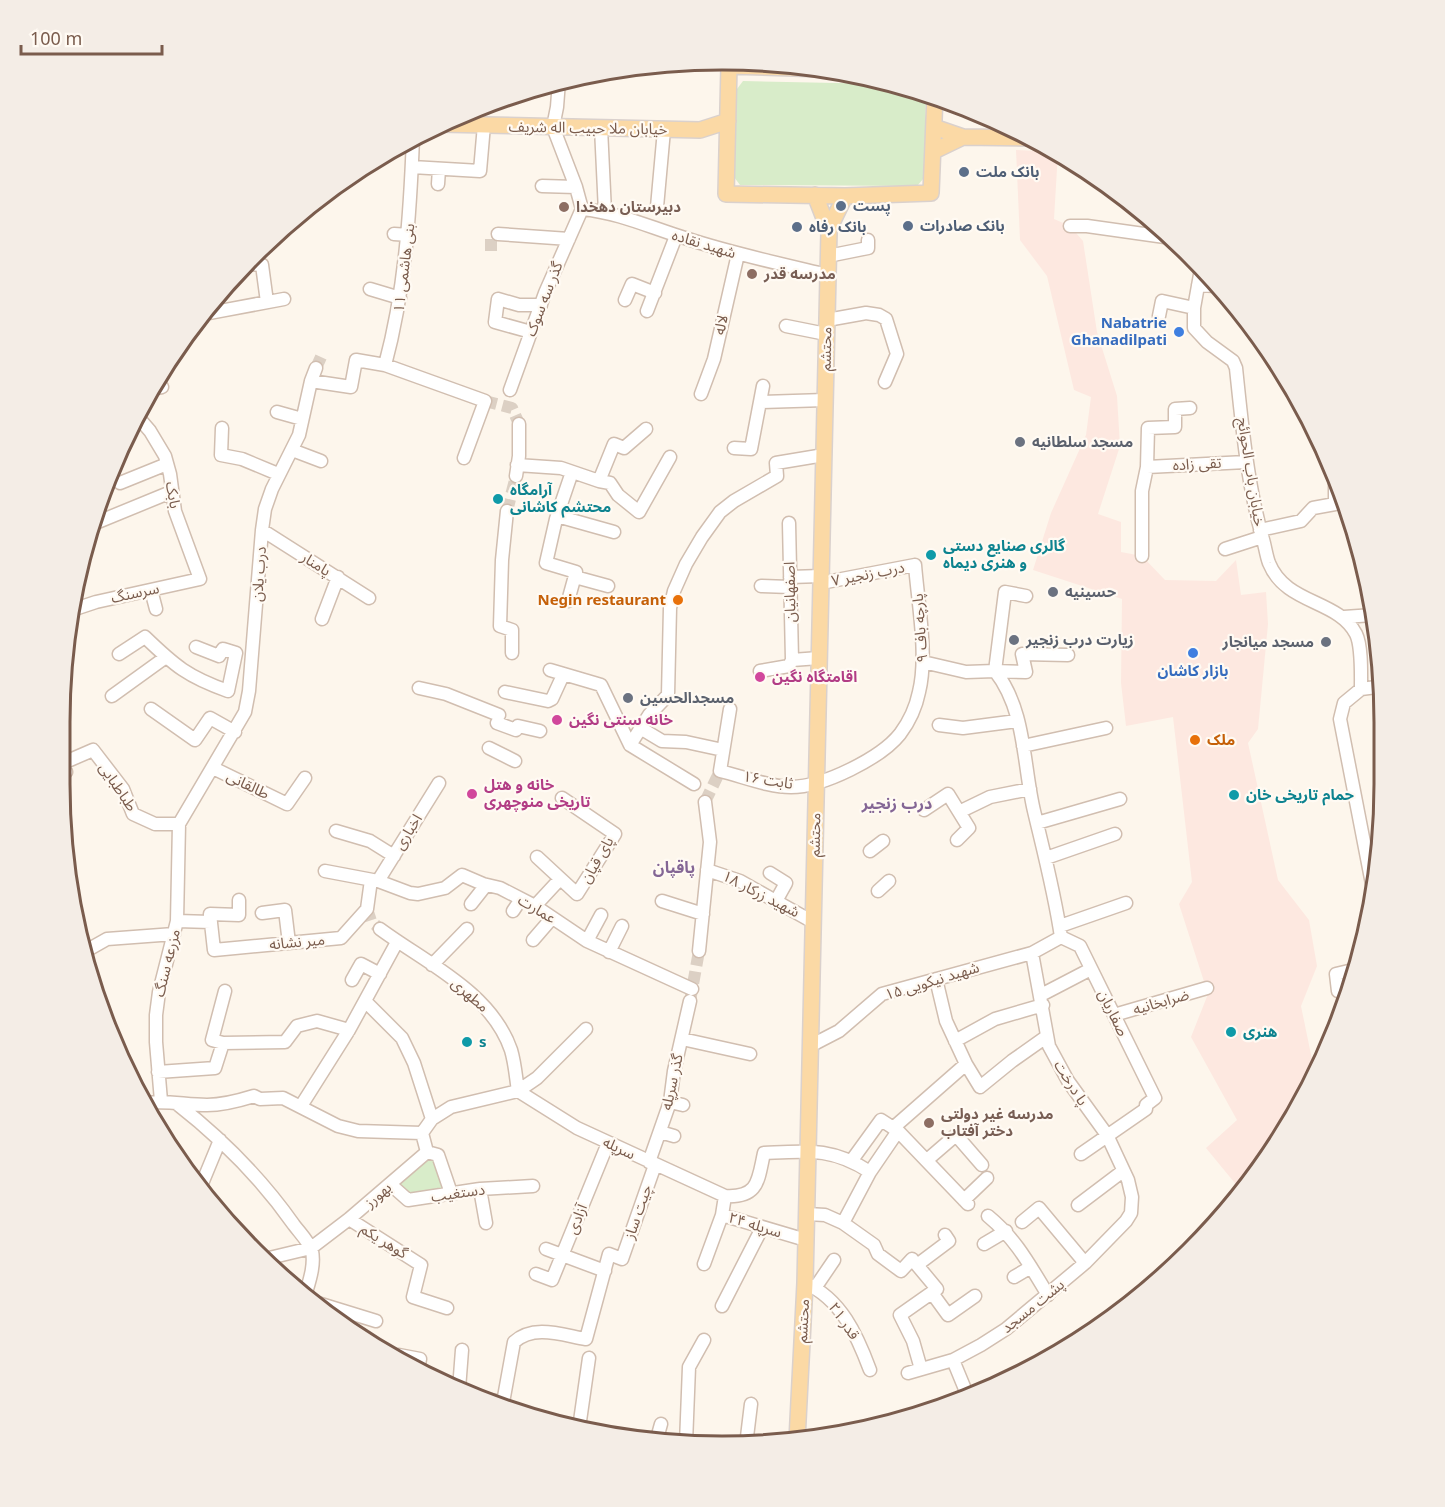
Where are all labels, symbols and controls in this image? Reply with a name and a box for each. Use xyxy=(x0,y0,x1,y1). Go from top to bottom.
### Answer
scale bar xyxy=(21,18,162,56)
text: 100 m xyxy=(30,26,82,50)
street label: خیابان ملا حبیب اله شریف xyxy=(508,116,668,138)
place label: بانک ملت xyxy=(976,161,1039,181)
marker: بانک ملت xyxy=(957,165,971,179)
place label: پست xyxy=(853,195,891,216)
place label: دبیرستان دهخدا xyxy=(576,196,681,216)
marker: پست xyxy=(834,199,848,213)
marker: دبیرستان دهخدا xyxy=(557,200,571,214)
place label: بانک صادرات xyxy=(920,215,1005,235)
place label: بانک رفاه xyxy=(809,216,867,236)
marker: بانک صادرات xyxy=(901,219,915,233)
marker: بانک رفاه xyxy=(790,220,804,234)
street label: بنی هاشمی ۱۱ xyxy=(388,222,418,314)
street label: شهید نقاده xyxy=(670,224,739,262)
street label: گذر سه سوک xyxy=(520,258,567,339)
place label: مدرسه قدر xyxy=(763,263,836,283)
marker: مدرسه قدر xyxy=(745,267,759,281)
place label: Nabatrie Ghanadilpati xyxy=(1071,312,1167,349)
street label: لاله xyxy=(708,313,732,337)
marker: Nabatrie Ghanadilpati xyxy=(1172,325,1186,339)
street label: محتشم xyxy=(815,327,837,371)
street label: خیابان باب الحوائج xyxy=(1231,416,1270,528)
place label: مسجد سلطانیه xyxy=(1032,431,1133,451)
marker: مسجد سلطانیه xyxy=(1013,435,1027,449)
street label: تقی زاده xyxy=(1172,452,1222,474)
place label: آرامگاه محتشم کاشانی xyxy=(510,479,611,518)
street label: بابک xyxy=(162,480,186,510)
marker: آرامگاه محتشم کاشانی xyxy=(491,492,505,506)
place label: گالری صنایع دستی و هنری دیماه xyxy=(943,535,1065,572)
street label: درب یلان xyxy=(246,546,270,602)
street label: پامنار xyxy=(296,546,335,581)
marker: گالری صنایع دستی و هنری دیماه xyxy=(924,548,938,562)
street label: درب زنجیر ۷ xyxy=(830,556,906,590)
street label: اصفهانیان xyxy=(778,561,800,623)
street label: سرسنگ xyxy=(109,577,161,607)
place label: حسینیه xyxy=(1065,581,1117,601)
marker: حسینیه xyxy=(1046,585,1060,599)
place label: Negin restaurant xyxy=(537,589,666,609)
marker: Negin restaurant xyxy=(671,593,685,607)
street label: پارچه باف ۹ xyxy=(907,593,933,663)
place label: زیارت درب زنجیر xyxy=(1025,629,1134,649)
place label: مسجد میانجار xyxy=(1222,631,1314,651)
marker: زیارت درب زنجیر xyxy=(1007,633,1021,647)
marker: مسجد میانجار xyxy=(1319,635,1333,649)
marker: بازار کاشان xyxy=(1186,646,1200,660)
place label: بازار کاشان xyxy=(1157,660,1229,680)
place label: اقامتگاه نگین xyxy=(772,666,857,686)
marker: اقامتگاه نگین xyxy=(753,670,767,684)
place label: مسجدالحسین xyxy=(640,687,734,707)
marker: مسجدالحسین xyxy=(621,691,635,705)
place label: خانه سنتی نگین xyxy=(569,709,673,729)
marker: خانه سنتی نگین xyxy=(550,713,564,727)
place label: ملک xyxy=(1207,729,1235,749)
marker: ملک xyxy=(1188,733,1202,747)
street label: طباطبایی xyxy=(95,758,142,815)
street label: طالقانی xyxy=(224,765,273,803)
street label: ثابت ۱۶ xyxy=(742,765,795,793)
place label: خانه و هتل تاریخی منوچهری xyxy=(484,774,591,812)
place label: حمام تاریخی خان xyxy=(1246,784,1355,806)
marker: خانه و هتل تاریخی منوچهری xyxy=(465,787,479,801)
marker: حمام تاریخی خان xyxy=(1227,788,1241,802)
district label: درب زنجیر xyxy=(861,792,932,814)
street label: اخباری xyxy=(388,810,426,853)
street label: محتشم xyxy=(804,813,826,857)
street label: پای قپان xyxy=(575,832,619,887)
district label: پاقپان xyxy=(653,856,695,878)
street label: شهید زرکار ۱۸ xyxy=(719,865,804,921)
street label: عمارت xyxy=(515,889,561,928)
street label: مزرعه سنگ xyxy=(148,927,184,999)
street label: میر نشانه xyxy=(268,929,326,953)
street label: شهید نیکویی ۱۵ xyxy=(882,956,982,1004)
street label: مطهری xyxy=(448,972,494,1016)
street label: ضرابخانیه xyxy=(1130,983,1191,1019)
street label: صفاریان xyxy=(1094,986,1134,1039)
place label: هنری xyxy=(1243,1021,1278,1041)
marker: هنری xyxy=(1224,1025,1238,1039)
place label: s xyxy=(479,1031,487,1051)
marker: s xyxy=(460,1035,474,1049)
street label: گذر سرپله xyxy=(655,1051,688,1112)
street label: پا درخت xyxy=(1049,1056,1094,1110)
place label: مدرسه غیر دولتی دختر آفتاب xyxy=(941,1103,1053,1140)
marker: مدرسه غیر دولتی دختر آفتاب xyxy=(922,1116,936,1130)
street label: سرپله xyxy=(600,1131,639,1164)
street label: بهورز xyxy=(359,1177,395,1212)
street label: دستغیب xyxy=(430,1178,486,1206)
street label: چیت ساز xyxy=(618,1182,657,1243)
street label: آزادی xyxy=(561,1200,591,1237)
street label: سرپله ۲۴ xyxy=(726,1206,785,1243)
street label: گوهر یکم xyxy=(356,1218,413,1265)
street label: پشت مسجد xyxy=(997,1274,1069,1338)
street label: محتشم xyxy=(791,1298,815,1344)
street label: قدر ۲۱ xyxy=(825,1298,865,1343)

